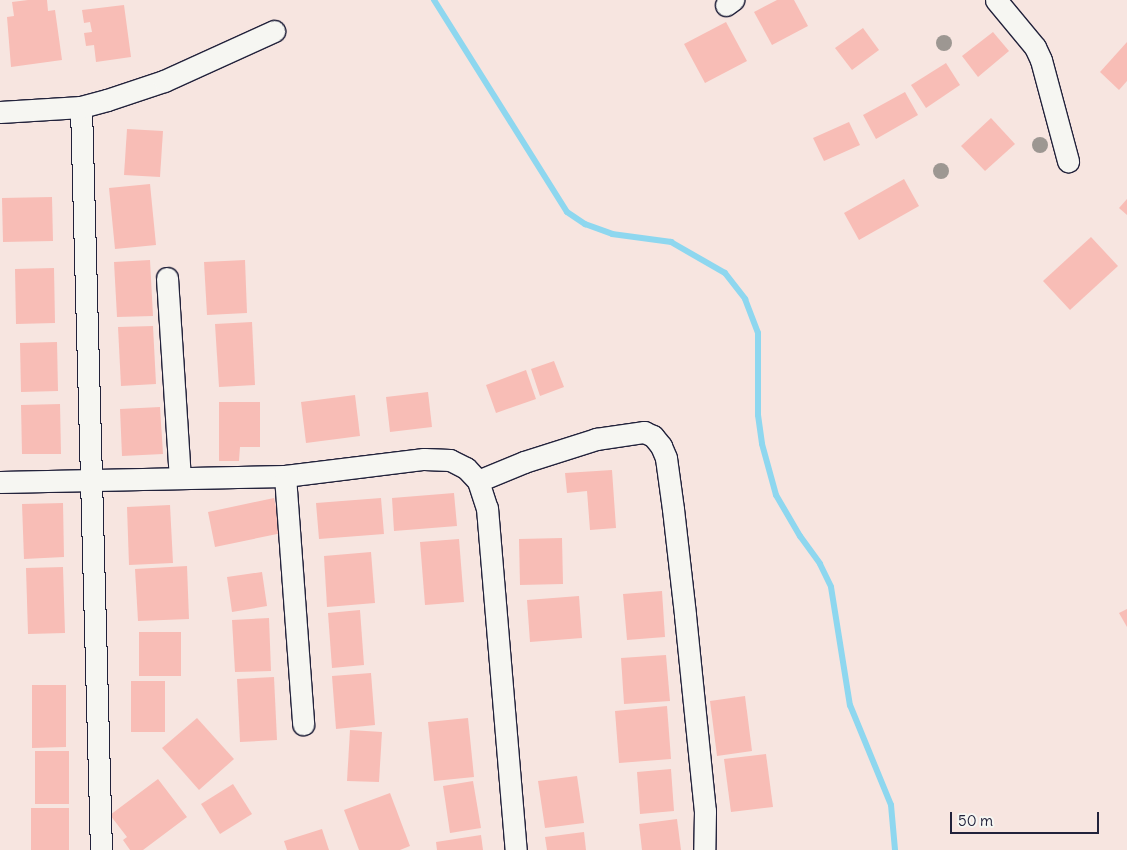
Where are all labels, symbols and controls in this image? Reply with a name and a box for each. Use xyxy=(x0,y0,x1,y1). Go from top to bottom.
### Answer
scale bar xyxy=(952,802,1101,834)
text: 50 m xyxy=(958,811,993,830)

